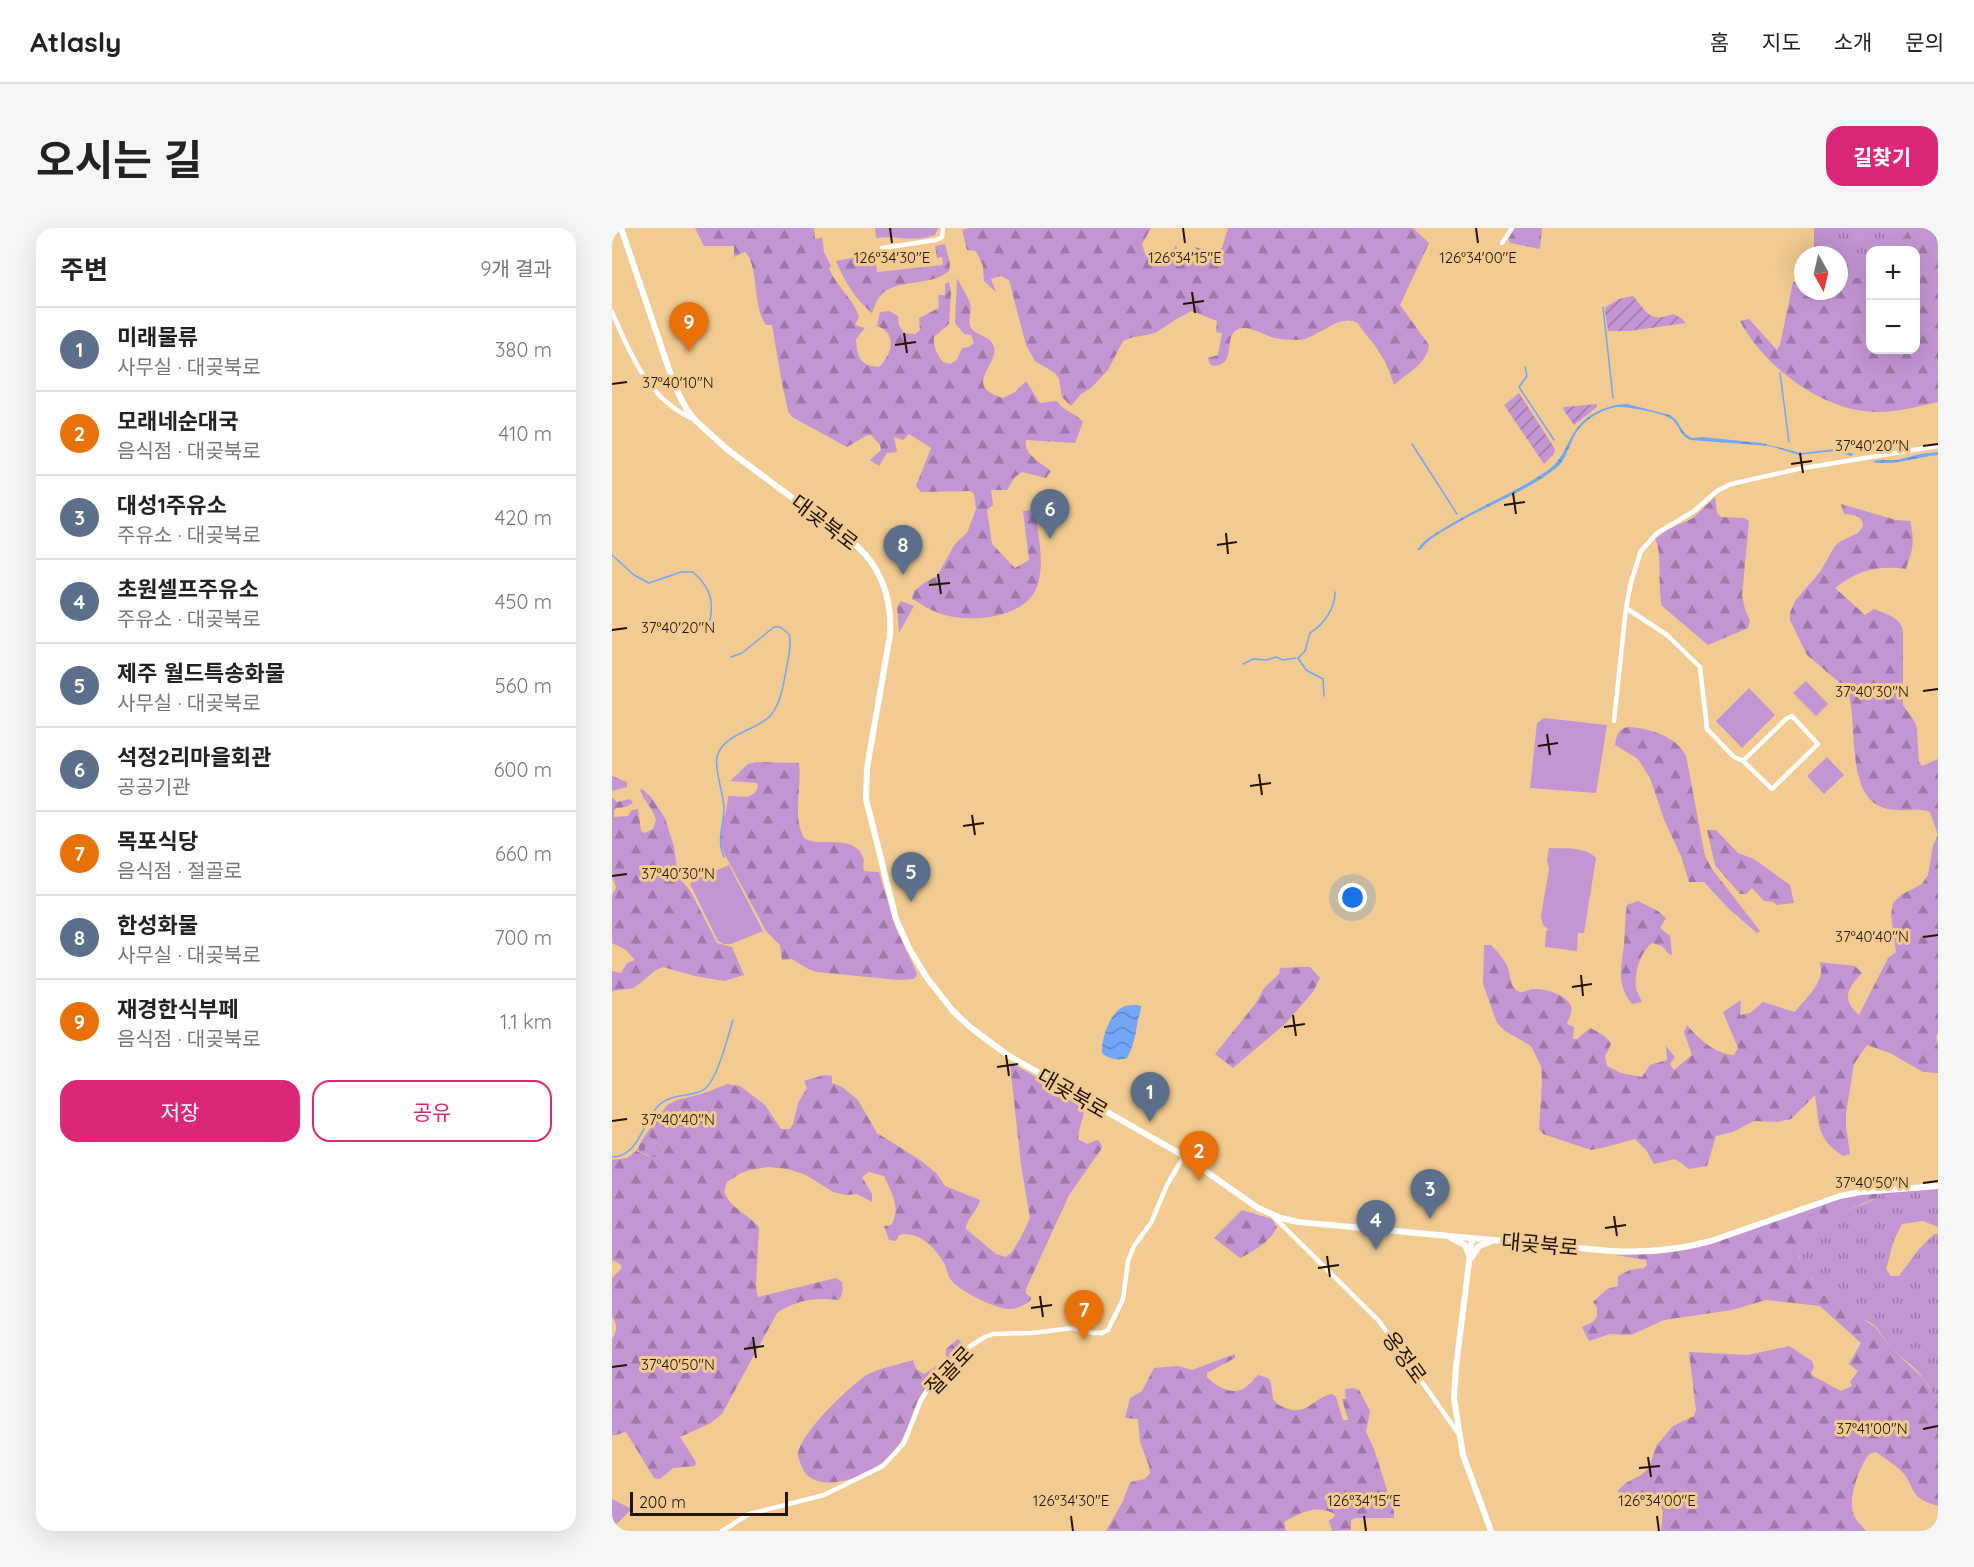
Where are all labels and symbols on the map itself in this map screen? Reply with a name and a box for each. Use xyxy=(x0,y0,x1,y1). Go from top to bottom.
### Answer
north arrow xyxy=(1794,246,1848,300)
text: 126°34'30"E xyxy=(854,248,930,267)
text: 126°34'15"E xyxy=(1148,248,1222,267)
text: 126°34'00"E xyxy=(1439,248,1517,267)
pin: 9 xyxy=(670,302,709,352)
text: 37°40'10"N xyxy=(642,373,714,392)
text: 37°40'20"N xyxy=(1835,436,1909,455)
street label: 대곶북로 xyxy=(786,488,864,556)
pin: 6 xyxy=(1030,490,1070,539)
pin: 8 xyxy=(884,526,922,575)
text: 37°40'20"N xyxy=(641,618,715,637)
text: 37°40'30"N xyxy=(1835,682,1909,701)
pin: 5 xyxy=(892,852,930,902)
text: 37°40'30"N xyxy=(641,864,715,883)
your location xyxy=(1338,883,1367,912)
text: 37°40'40"N xyxy=(1835,927,1909,946)
street label: 대곶북로 xyxy=(1033,1062,1113,1124)
pin: 1 xyxy=(1130,1072,1170,1122)
text: 37°40'40"N xyxy=(641,1110,715,1129)
pin: 2 xyxy=(1180,1132,1218,1181)
pin: 3 xyxy=(1410,1170,1450,1219)
text: 37°40'50"N xyxy=(1835,1173,1909,1192)
pin: 4 xyxy=(1356,1200,1395,1250)
street label: 대곶북로 xyxy=(1500,1228,1580,1260)
pin: 7 xyxy=(1064,1290,1104,1340)
street label: 옹정로 xyxy=(1377,1326,1433,1388)
street label: 절골로 xyxy=(920,1340,978,1400)
text: 37°40'50"N xyxy=(641,1355,715,1374)
text: 37°41'00"N xyxy=(1836,1419,1908,1438)
scale bar xyxy=(630,1489,788,1516)
text: 126°34'30"E xyxy=(1033,1491,1109,1510)
text: 126°34'15"E xyxy=(1327,1491,1401,1510)
text: 126°34'00"E xyxy=(1618,1491,1696,1510)

